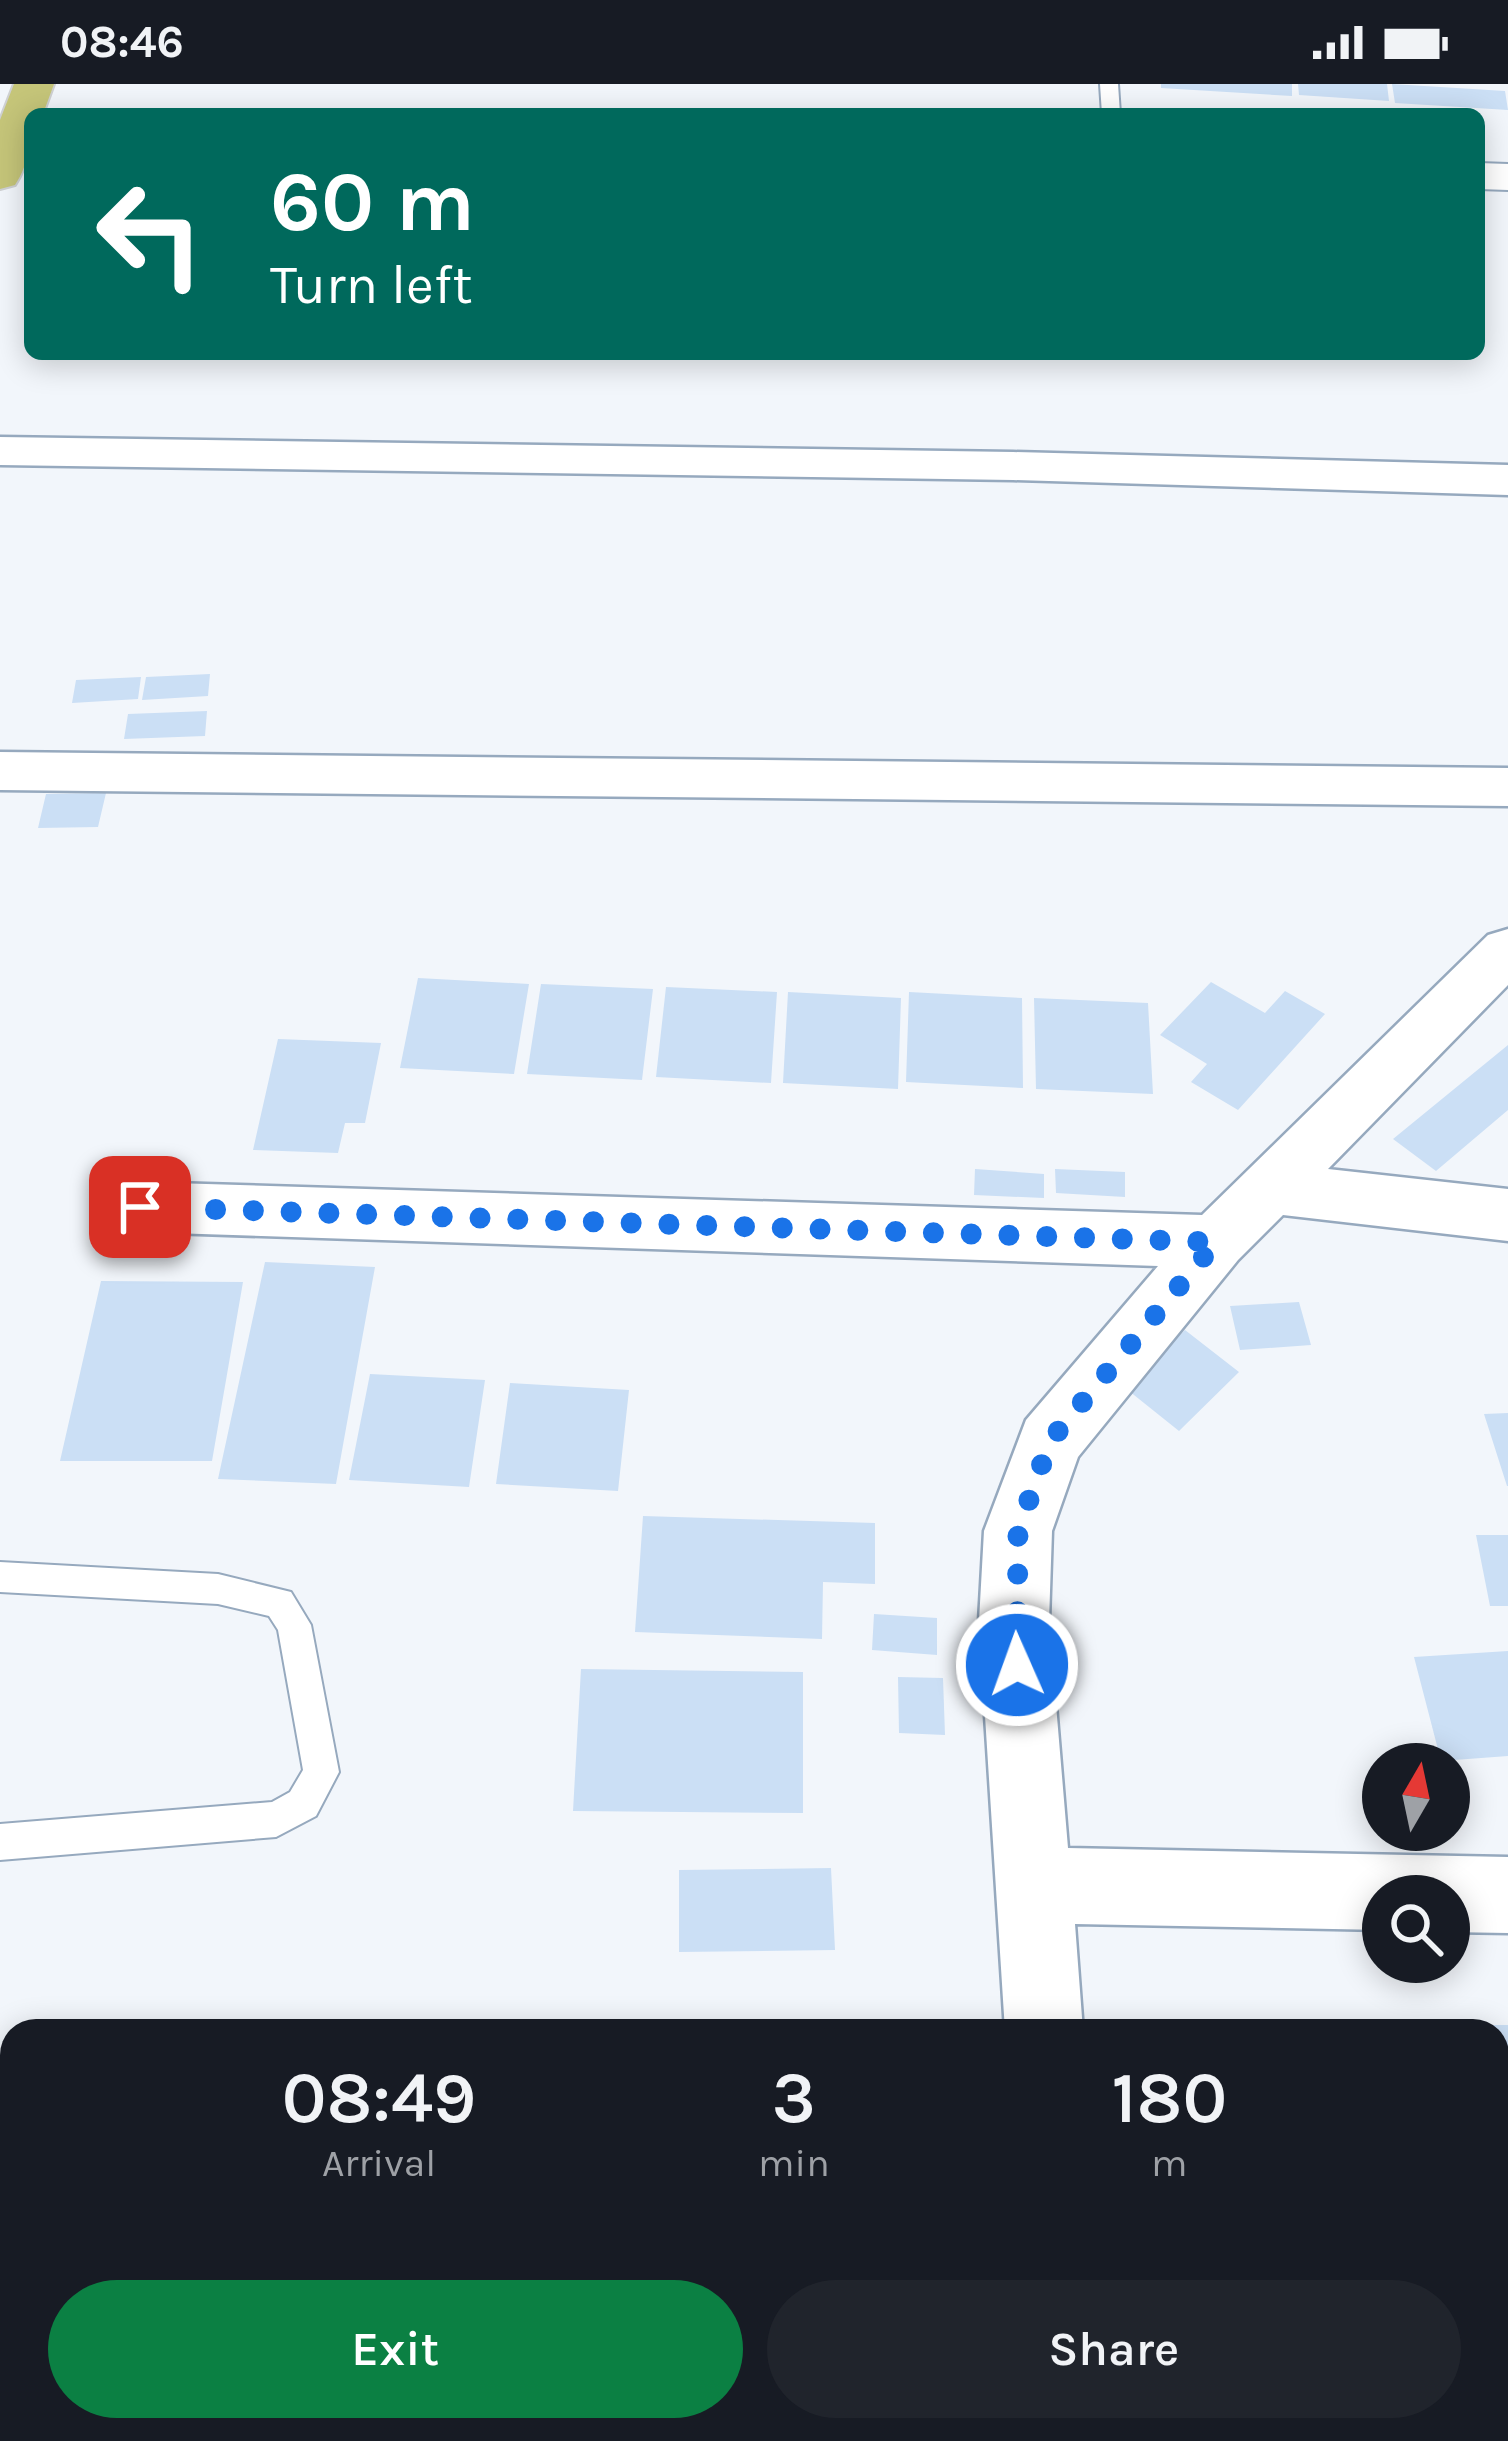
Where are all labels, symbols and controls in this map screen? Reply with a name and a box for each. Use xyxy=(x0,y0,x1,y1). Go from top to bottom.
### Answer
text: 08:46 xyxy=(60,16,184,68)
text: 60 m xyxy=(270,153,475,251)
icon: left xyxy=(72,156,228,312)
text: Turn left xyxy=(270,253,473,317)
pin xyxy=(89,1156,191,1258)
icon: arrive xyxy=(107,1174,173,1240)
position arrow xyxy=(954,1602,1080,1728)
north arrow xyxy=(1362,1743,1470,1851)
map controls xyxy=(1362,1743,1470,1983)
button: search xyxy=(1362,1875,1470,1983)
text: 08:49 xyxy=(282,2056,476,2140)
text: 3 xyxy=(772,2056,816,2140)
text: 180 xyxy=(1111,2056,1227,2140)
text: Arrival xyxy=(322,2140,436,2186)
text: min xyxy=(758,2140,830,2186)
text: m xyxy=(1151,2140,1188,2186)
button: Exit xyxy=(48,2280,743,2418)
button: Share xyxy=(767,2280,1461,2418)

